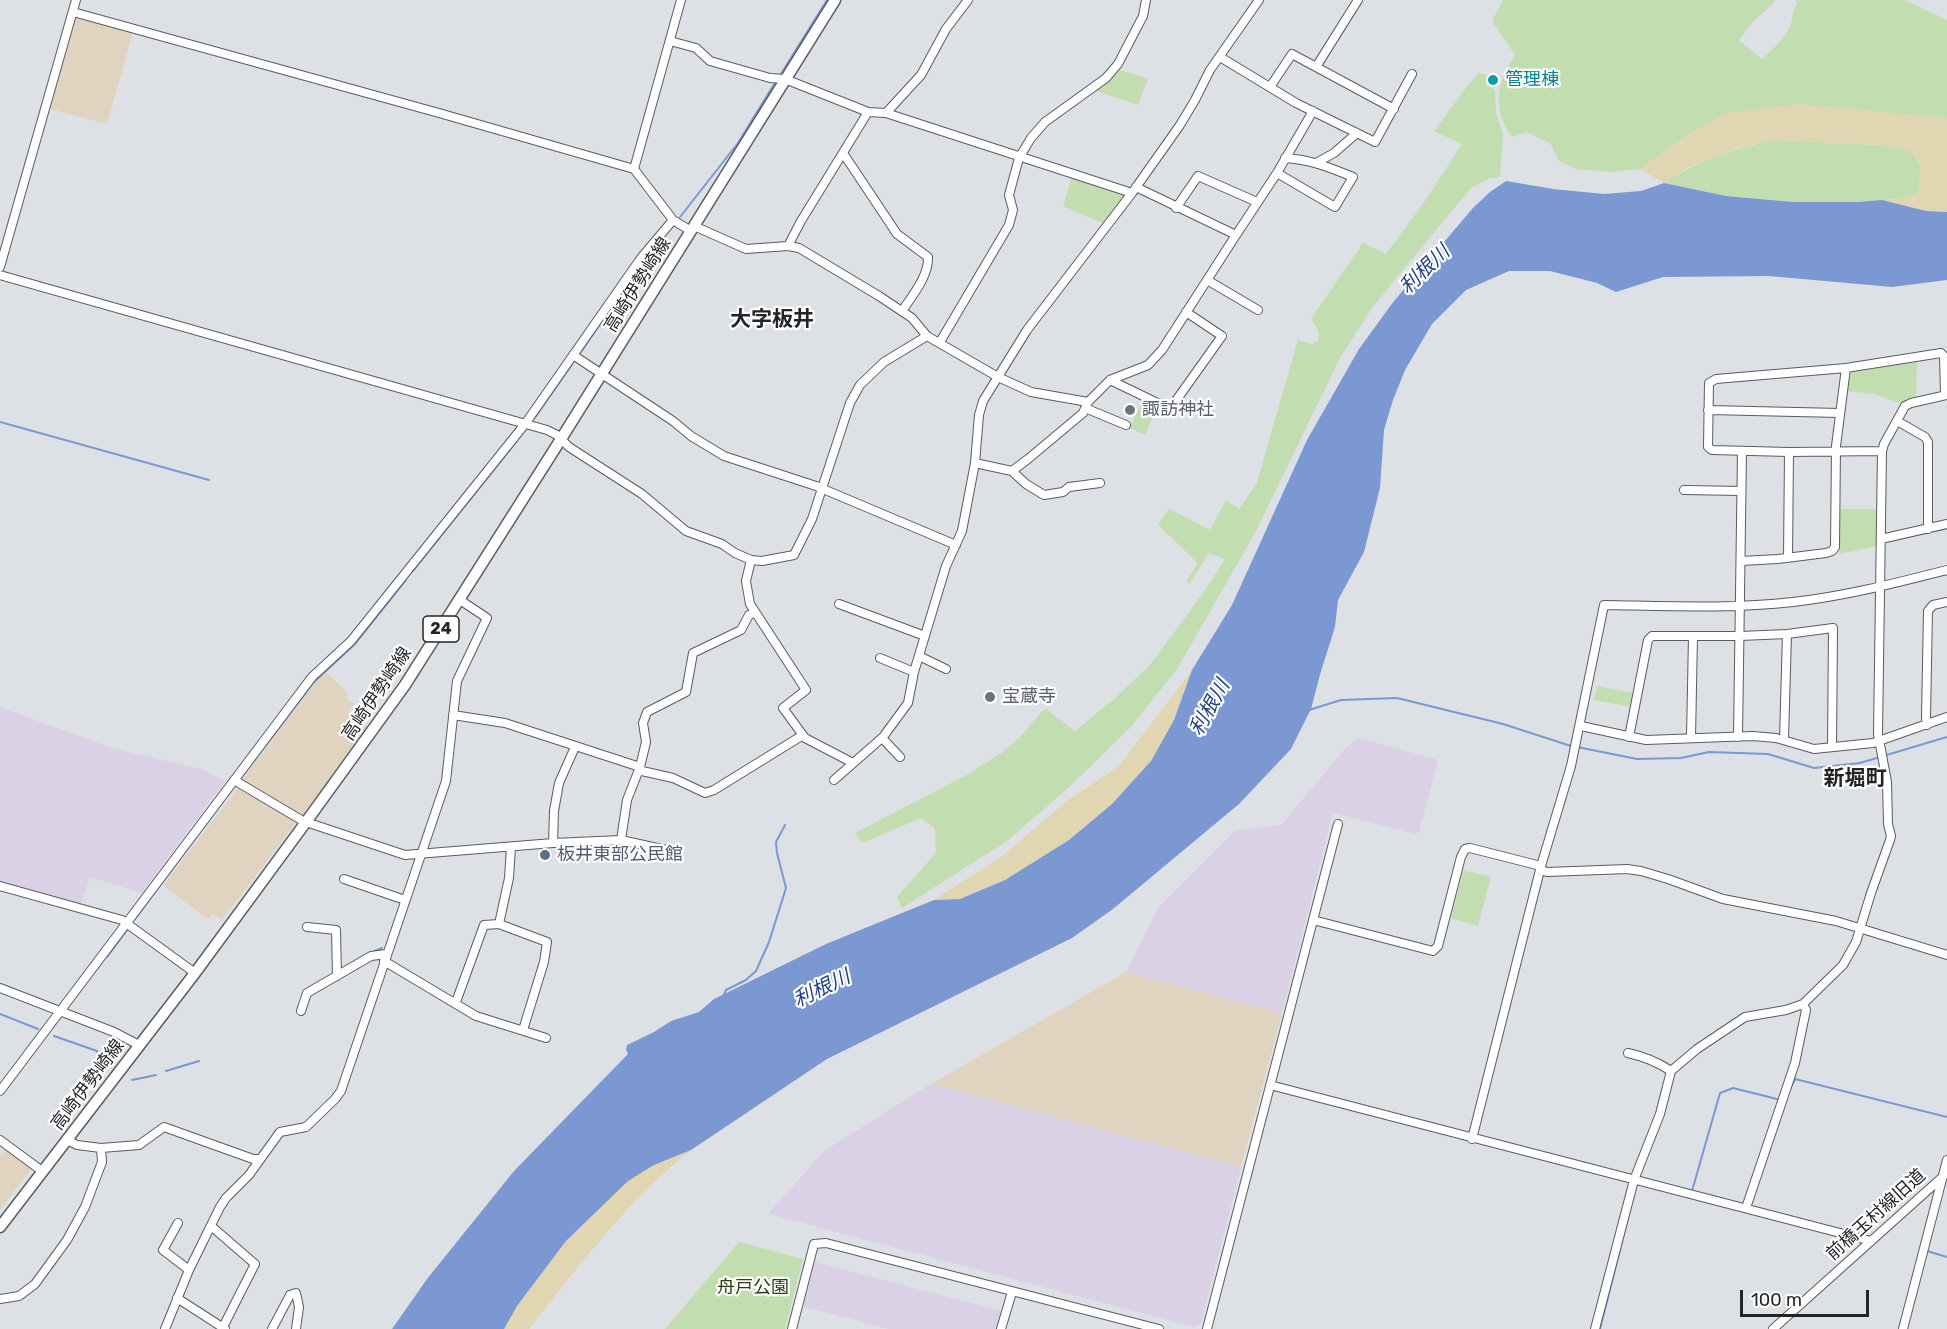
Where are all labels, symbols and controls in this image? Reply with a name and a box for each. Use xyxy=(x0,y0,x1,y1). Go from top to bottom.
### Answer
place label: 管理棟 xyxy=(1505,69,1559,91)
marker: 管理棟 xyxy=(1486,73,1500,87)
street label: 高崎伊勢崎線 xyxy=(600,233,676,337)
water label: 利根川 xyxy=(1395,241,1455,299)
district label: 大字板井 xyxy=(730,307,814,333)
place label: 諏訪神社 xyxy=(1142,399,1214,421)
marker: 諏訪神社 xyxy=(1123,403,1137,417)
road number: 24 xyxy=(423,616,459,642)
street label: 高崎伊勢崎線 xyxy=(338,643,416,745)
water label: 利根川 xyxy=(1185,676,1235,740)
place label: 宝蔵寺 xyxy=(1002,686,1056,708)
marker: 宝蔵寺 xyxy=(983,690,997,704)
district label: 新堀町 xyxy=(1824,766,1886,792)
place label: 板井東部公民館 xyxy=(557,844,683,866)
marker: 板井東部公民館 xyxy=(538,848,552,862)
water label: 利根川 xyxy=(790,965,854,1013)
street label: 高崎伊勢崎線 xyxy=(47,1035,129,1135)
street label: 前橋玉村線旧道 xyxy=(1822,1165,1930,1265)
park label: 舟戸公園 xyxy=(717,1277,789,1299)
scale bar xyxy=(1743,1278,1872,1316)
text: 100 m xyxy=(1751,1289,1802,1311)

